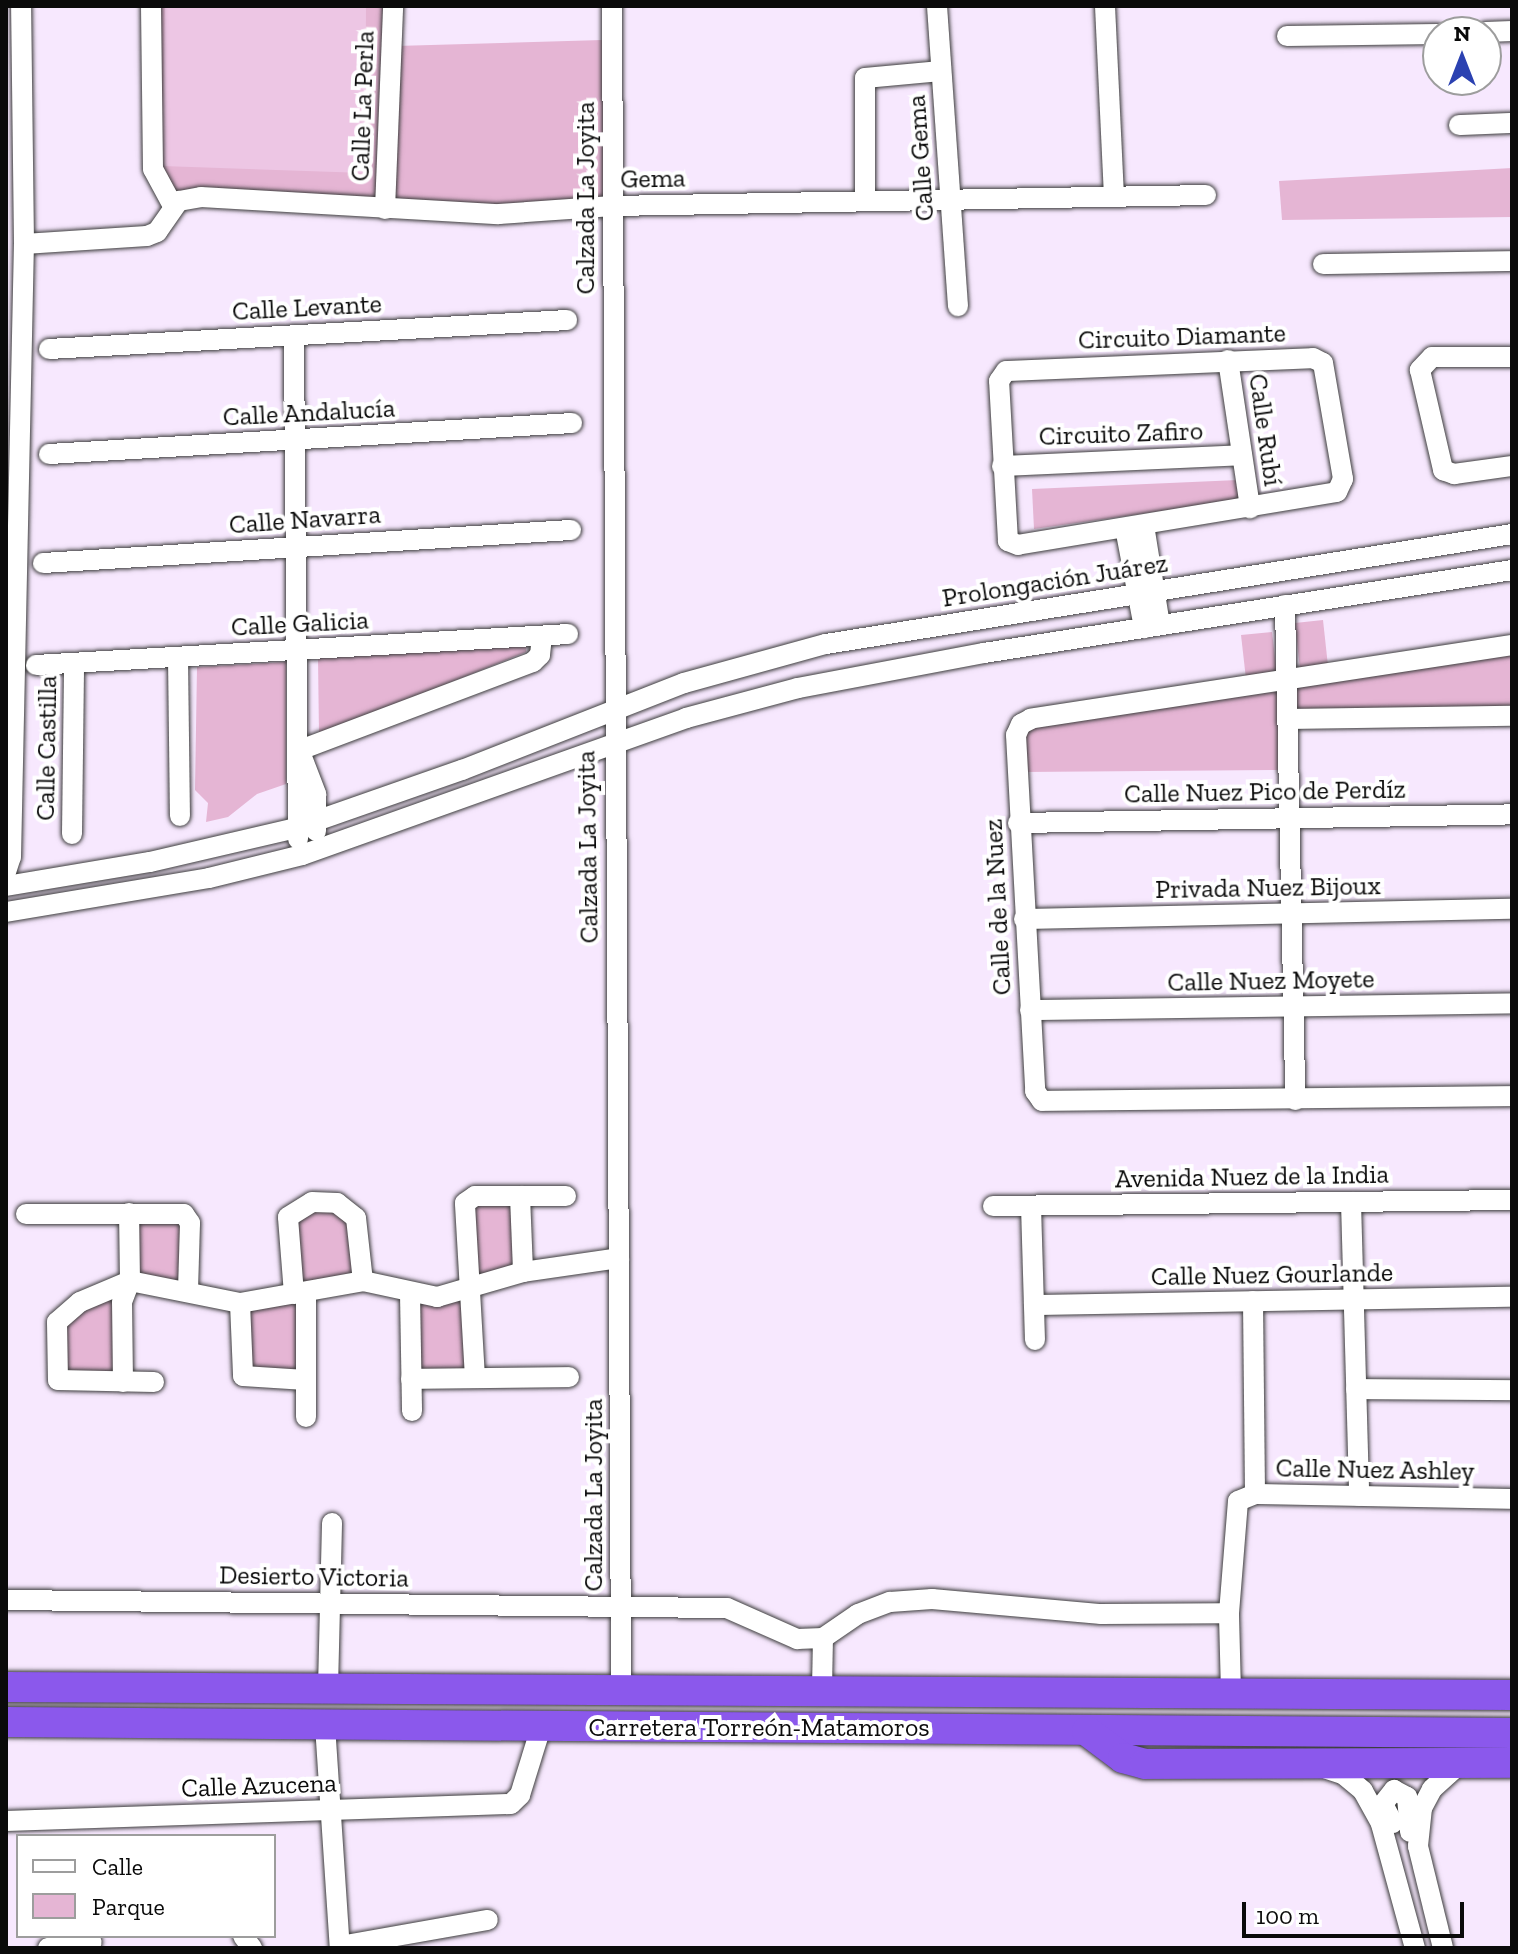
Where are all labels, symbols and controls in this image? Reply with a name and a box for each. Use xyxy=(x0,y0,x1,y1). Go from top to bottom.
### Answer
north arrow xyxy=(1422,16,1502,96)
text: N xyxy=(1454,20,1470,47)
street label: Calle La Perla xyxy=(345,30,381,182)
street label: Calle Gema xyxy=(901,94,941,222)
street label: Calzada La Joyita xyxy=(570,101,602,295)
street label: Gema xyxy=(620,163,686,195)
street label: Calle Levante xyxy=(231,289,383,327)
street label: Circuito Diamante xyxy=(1078,318,1286,356)
street label: Calle Rubí xyxy=(1242,372,1288,488)
street label: Calle Andalucía xyxy=(222,393,396,433)
street label: Circuito Zafiro xyxy=(1038,416,1204,452)
street label: Calle Navarra xyxy=(228,499,382,541)
street label: Prolongación Juárez xyxy=(940,548,1170,614)
street label: Calle Galicia xyxy=(230,605,370,643)
street label: Calle Castilla xyxy=(30,675,64,821)
street label: Calzada La Joyita xyxy=(571,750,605,944)
street label: Calle Nuez Pico de Perdíz xyxy=(1124,774,1406,810)
street label: Calle de la Nuez xyxy=(978,818,1018,996)
street label: Privada Nuez Bijoux xyxy=(1155,870,1381,906)
street label: Calle Nuez Moyete xyxy=(1167,964,1375,998)
street label: Avenida Nuez de la India xyxy=(1115,1159,1389,1195)
street label: Calle Nuez Gourlande xyxy=(1151,1257,1393,1293)
street label: Calzada La Joyita xyxy=(578,1398,610,1592)
street label: Calle Nuez Ashley xyxy=(1275,1453,1475,1487)
street label: Desierto Victoria xyxy=(218,1560,410,1594)
street label: Carretera Torreón-Matamoros xyxy=(588,1712,930,1744)
street label: Calle Azucena xyxy=(180,1768,338,1804)
legend xyxy=(16,1834,276,1938)
text: Calle xyxy=(92,1852,143,1881)
scale bar xyxy=(1246,1886,1468,1936)
text: Parque xyxy=(92,1892,165,1921)
text: 100 m xyxy=(1256,1901,1319,1930)

